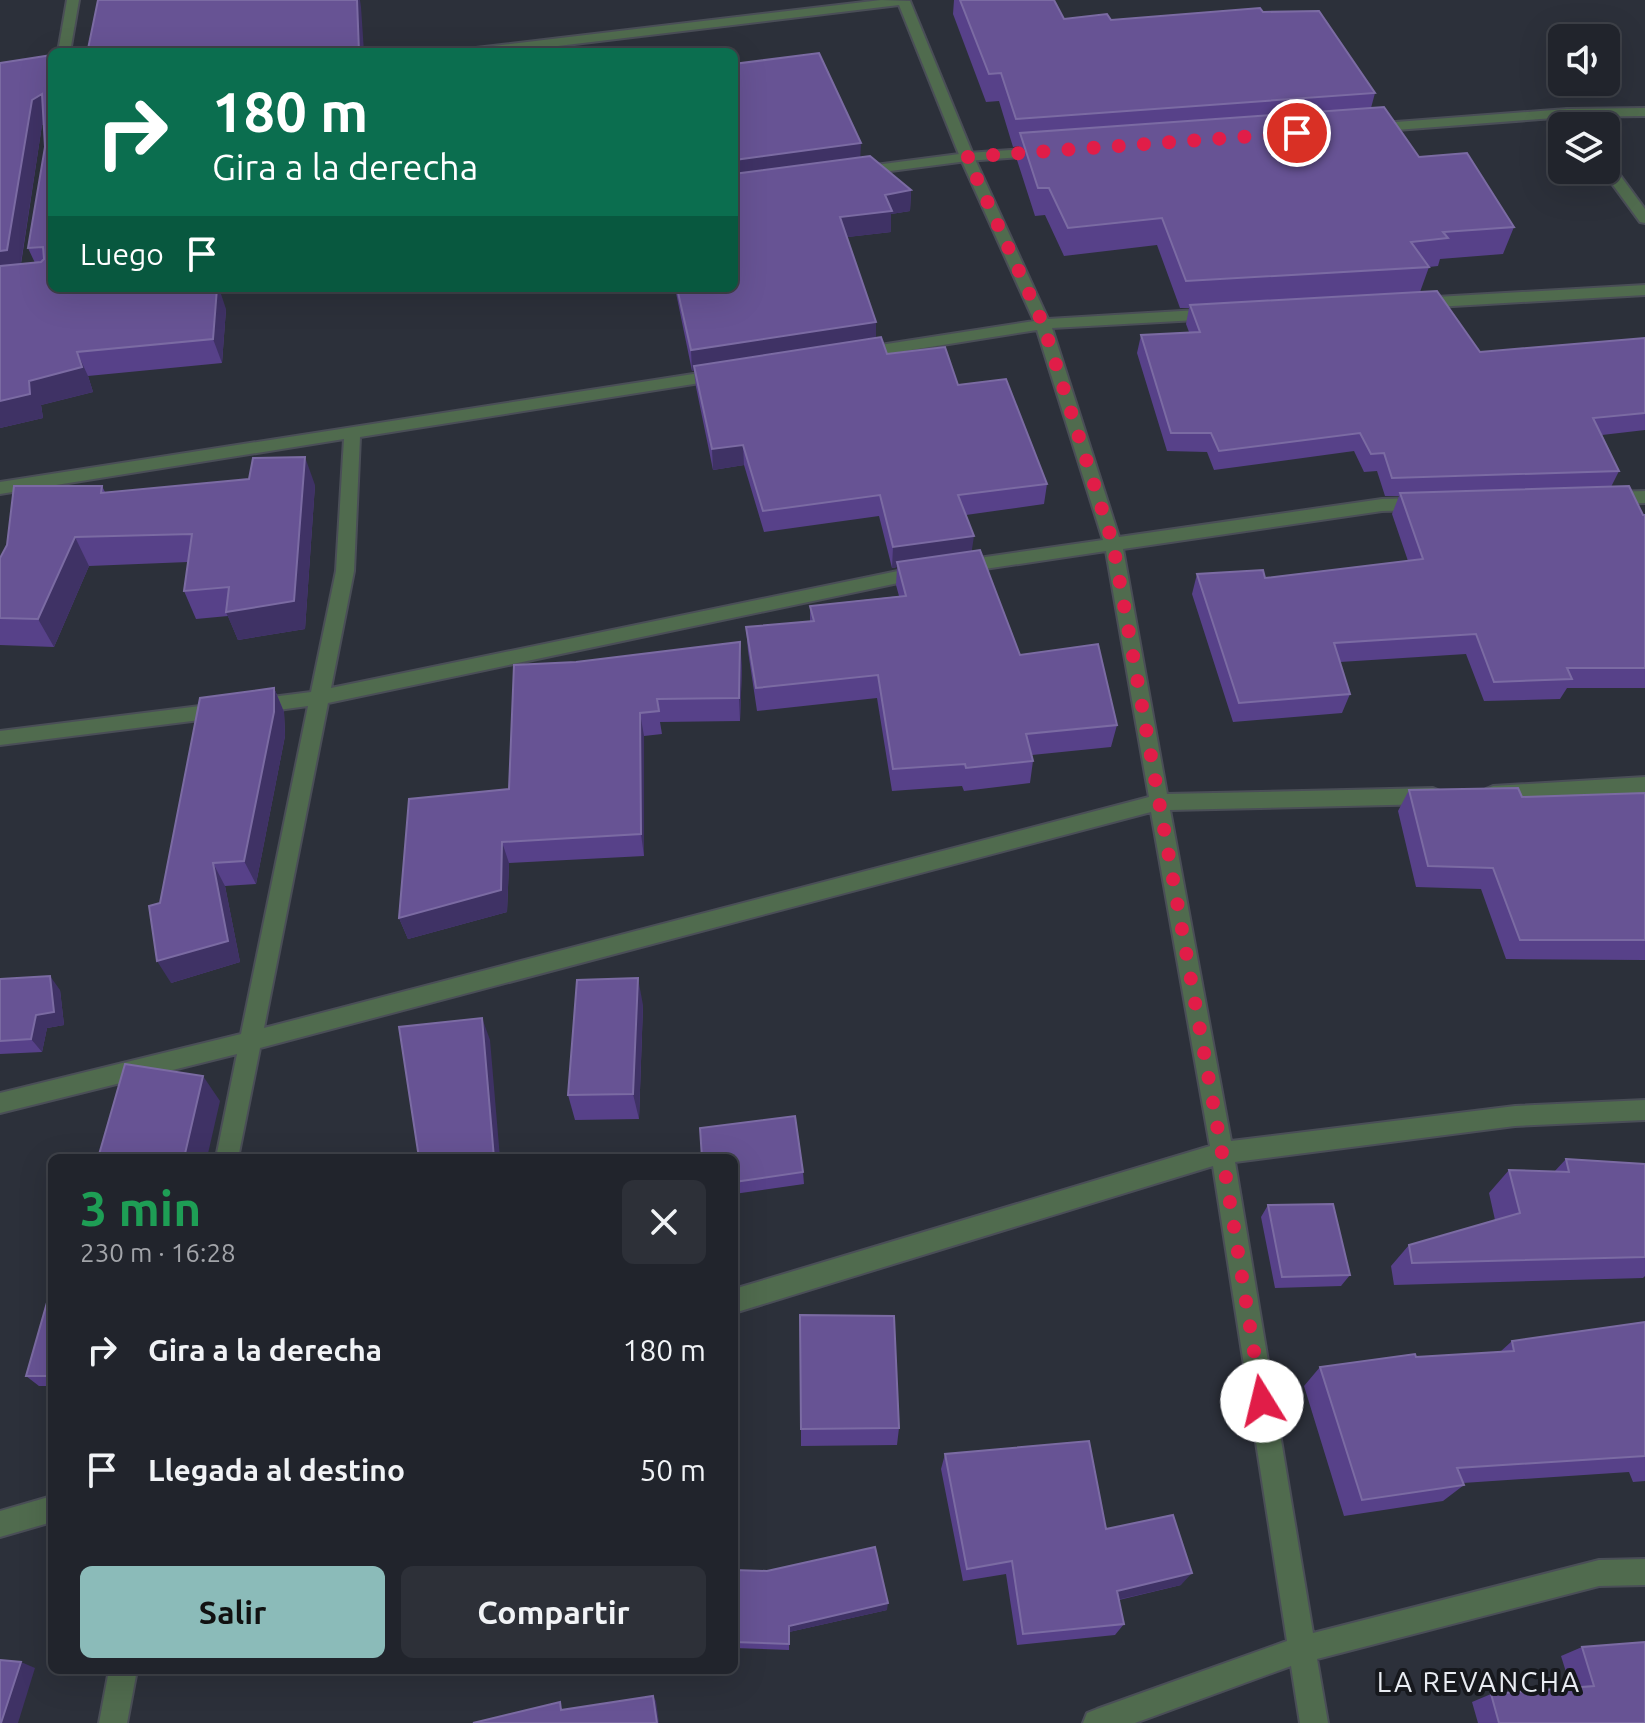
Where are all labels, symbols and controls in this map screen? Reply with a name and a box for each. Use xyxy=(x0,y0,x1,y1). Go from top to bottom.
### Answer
map controls xyxy=(1548,24,1620,184)
button: sound xyxy=(1548,24,1620,96)
icon: right xyxy=(80,80,184,184)
text: 180 m xyxy=(212,80,368,143)
pin xyxy=(1263,99,1331,167)
icon: arrive xyxy=(1275,111,1319,155)
button: layers xyxy=(1548,112,1620,184)
text: Gira a la derecha xyxy=(212,146,478,187)
icon: arrive xyxy=(180,232,224,276)
text: Luego xyxy=(80,237,164,271)
button: close xyxy=(622,1180,706,1264)
text: 3 min xyxy=(80,1181,201,1235)
text: 230 m · 16:28 xyxy=(80,1238,236,1267)
icon: right xyxy=(80,1328,124,1372)
text: Gira a la derecha xyxy=(148,1333,382,1367)
text: 180 m xyxy=(622,1333,706,1367)
position arrow xyxy=(1220,1359,1304,1443)
icon: arrive xyxy=(80,1448,124,1492)
text: Llegada al destino xyxy=(148,1453,405,1487)
text: 50 m xyxy=(639,1453,706,1487)
button: Salir xyxy=(80,1566,385,1658)
button: Compartir xyxy=(401,1566,706,1658)
district label: LA REVANCHA xyxy=(1377,1666,1581,1697)

